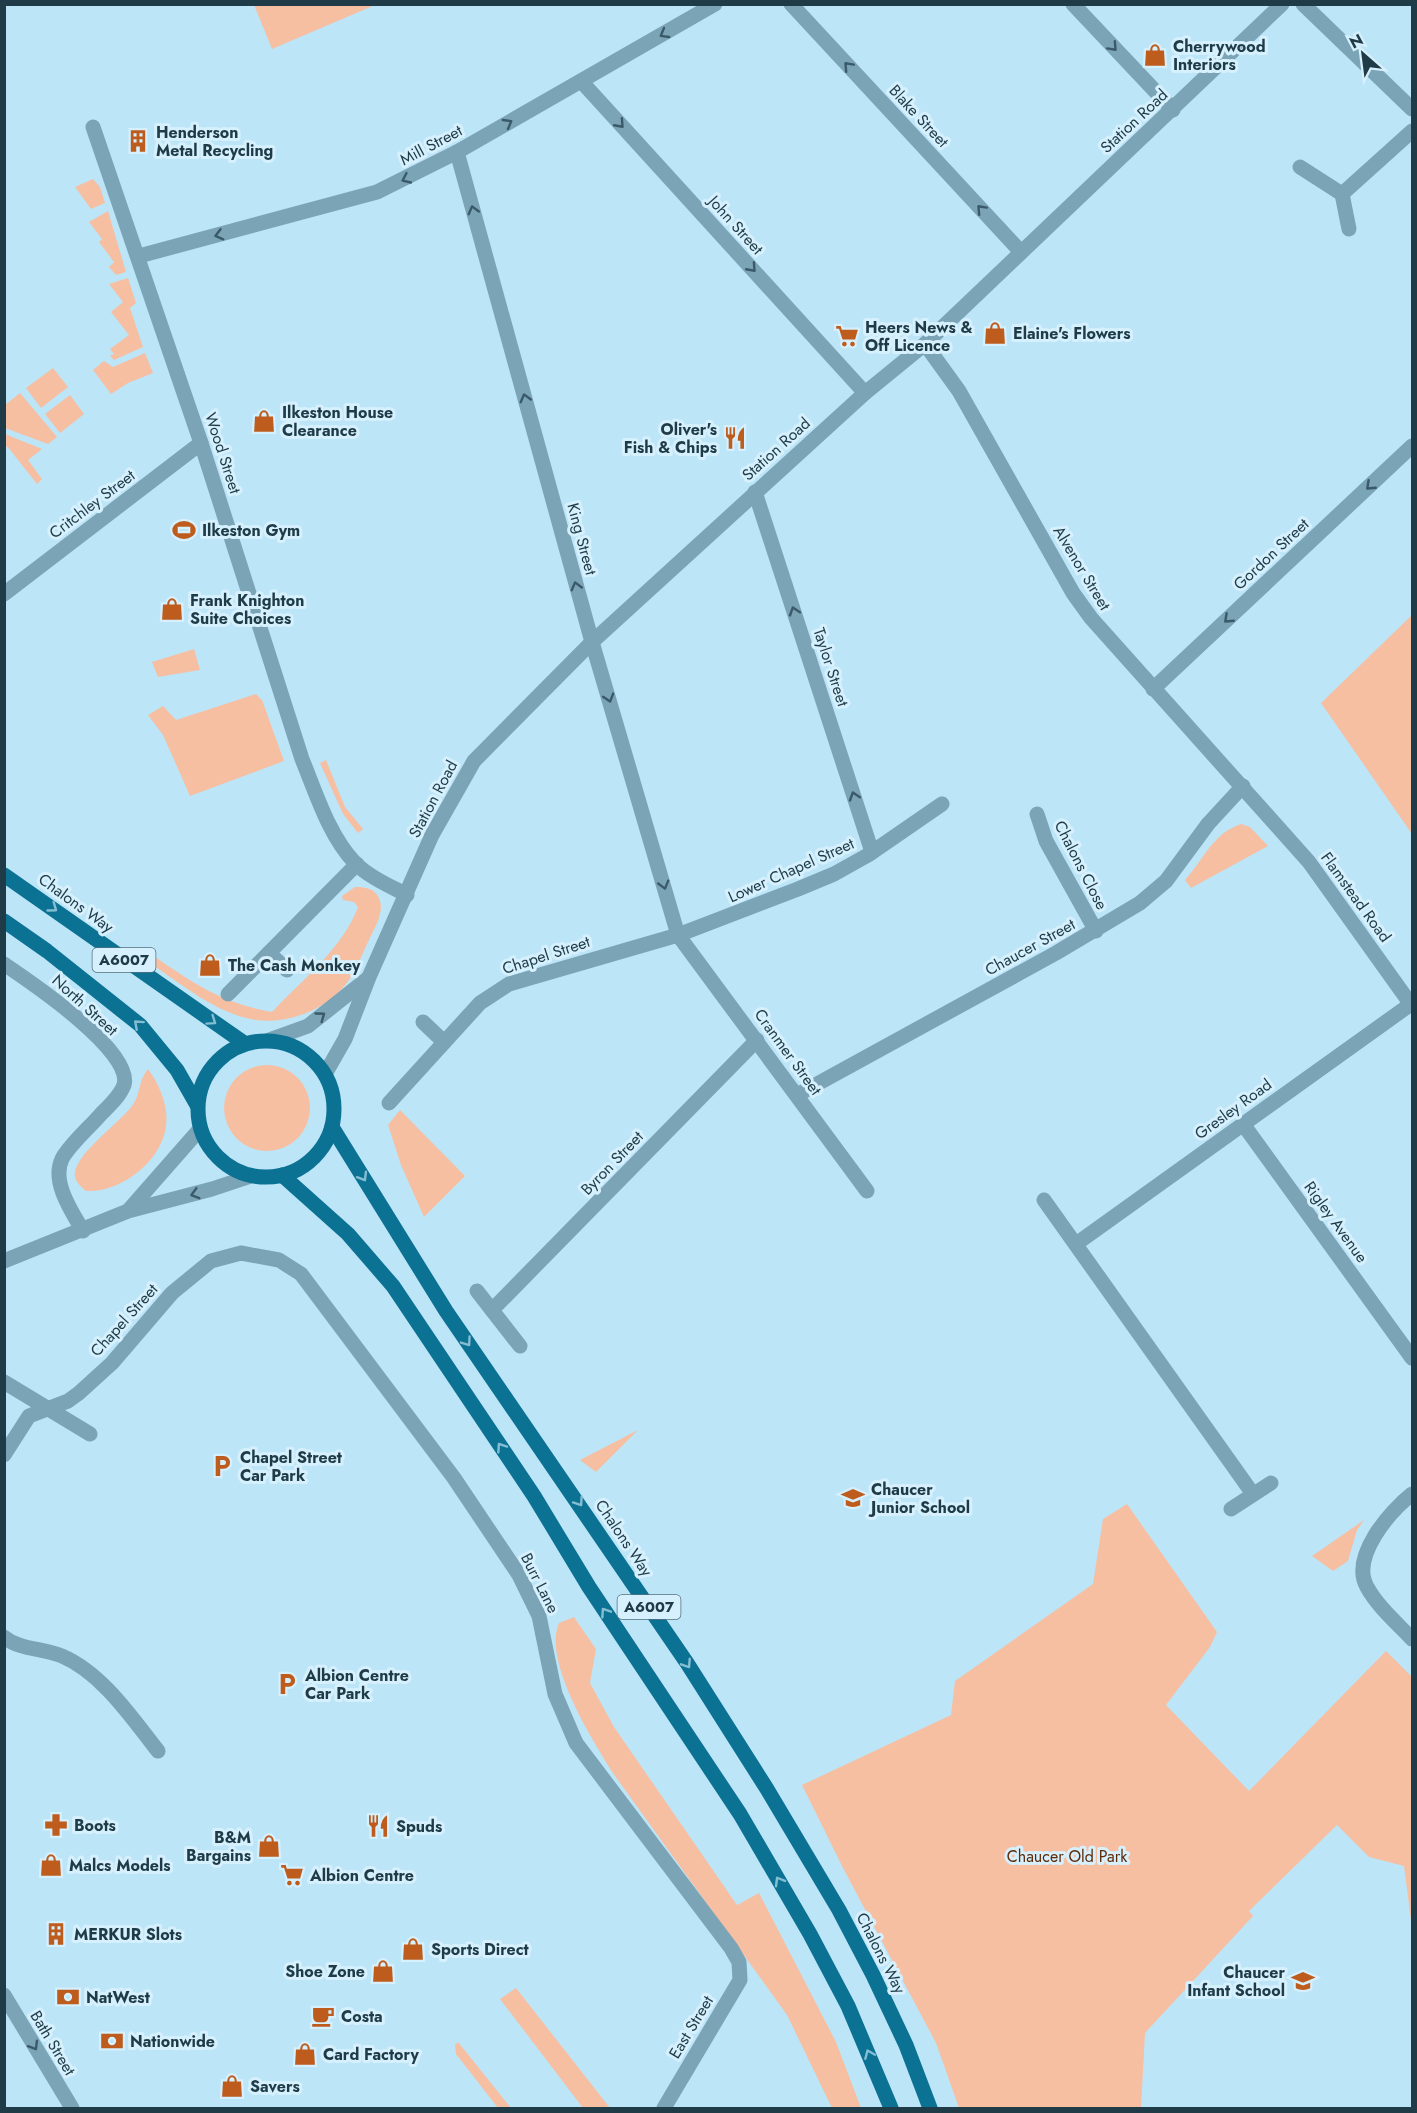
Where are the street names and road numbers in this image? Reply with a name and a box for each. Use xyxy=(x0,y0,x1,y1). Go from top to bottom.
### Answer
street label: Blake Street xyxy=(884,80,954,153)
street label: Station Road xyxy=(1095,84,1173,158)
street label: Mill Street xyxy=(396,119,466,171)
street label: John Street xyxy=(702,189,769,260)
street label: Wood Street xyxy=(199,409,247,497)
street label: Station Road xyxy=(737,412,815,486)
street label: Critchley Street xyxy=(44,464,140,544)
street label: King Street xyxy=(561,500,603,578)
street label: Gordon Street xyxy=(1228,513,1314,595)
street label: Alvenor Street xyxy=(1048,521,1116,615)
street label: Taylor Street xyxy=(807,625,855,709)
street label: Station Road xyxy=(403,756,463,842)
street label: Chalons Close xyxy=(1049,816,1113,914)
street label: Lower Chapel Street xyxy=(724,832,858,908)
street label: Flamstead Road xyxy=(1315,847,1397,947)
street label: Chalons Way xyxy=(34,868,119,939)
street label: Chaucer Street xyxy=(981,913,1079,981)
street label: Chapel Street xyxy=(499,930,593,980)
road number: A6007 xyxy=(92,948,156,972)
street label: North Street xyxy=(47,969,123,1041)
street label: Cranmer Street xyxy=(749,1004,827,1100)
street label: Gresley Road xyxy=(1190,1073,1276,1145)
street label: Byron Street xyxy=(575,1126,649,1200)
street label: Rigley Avenue xyxy=(1299,1177,1373,1267)
street label: Chapel Street xyxy=(85,1278,163,1362)
street label: Chalons Way xyxy=(590,1495,659,1582)
street label: Burr Lane xyxy=(515,1549,565,1617)
road number: A6007 xyxy=(618,1595,680,1619)
street label: Chalons Way xyxy=(851,1909,912,1998)
street label: East Street xyxy=(663,1991,719,2063)
street label: Bath Street xyxy=(25,2006,81,2080)

